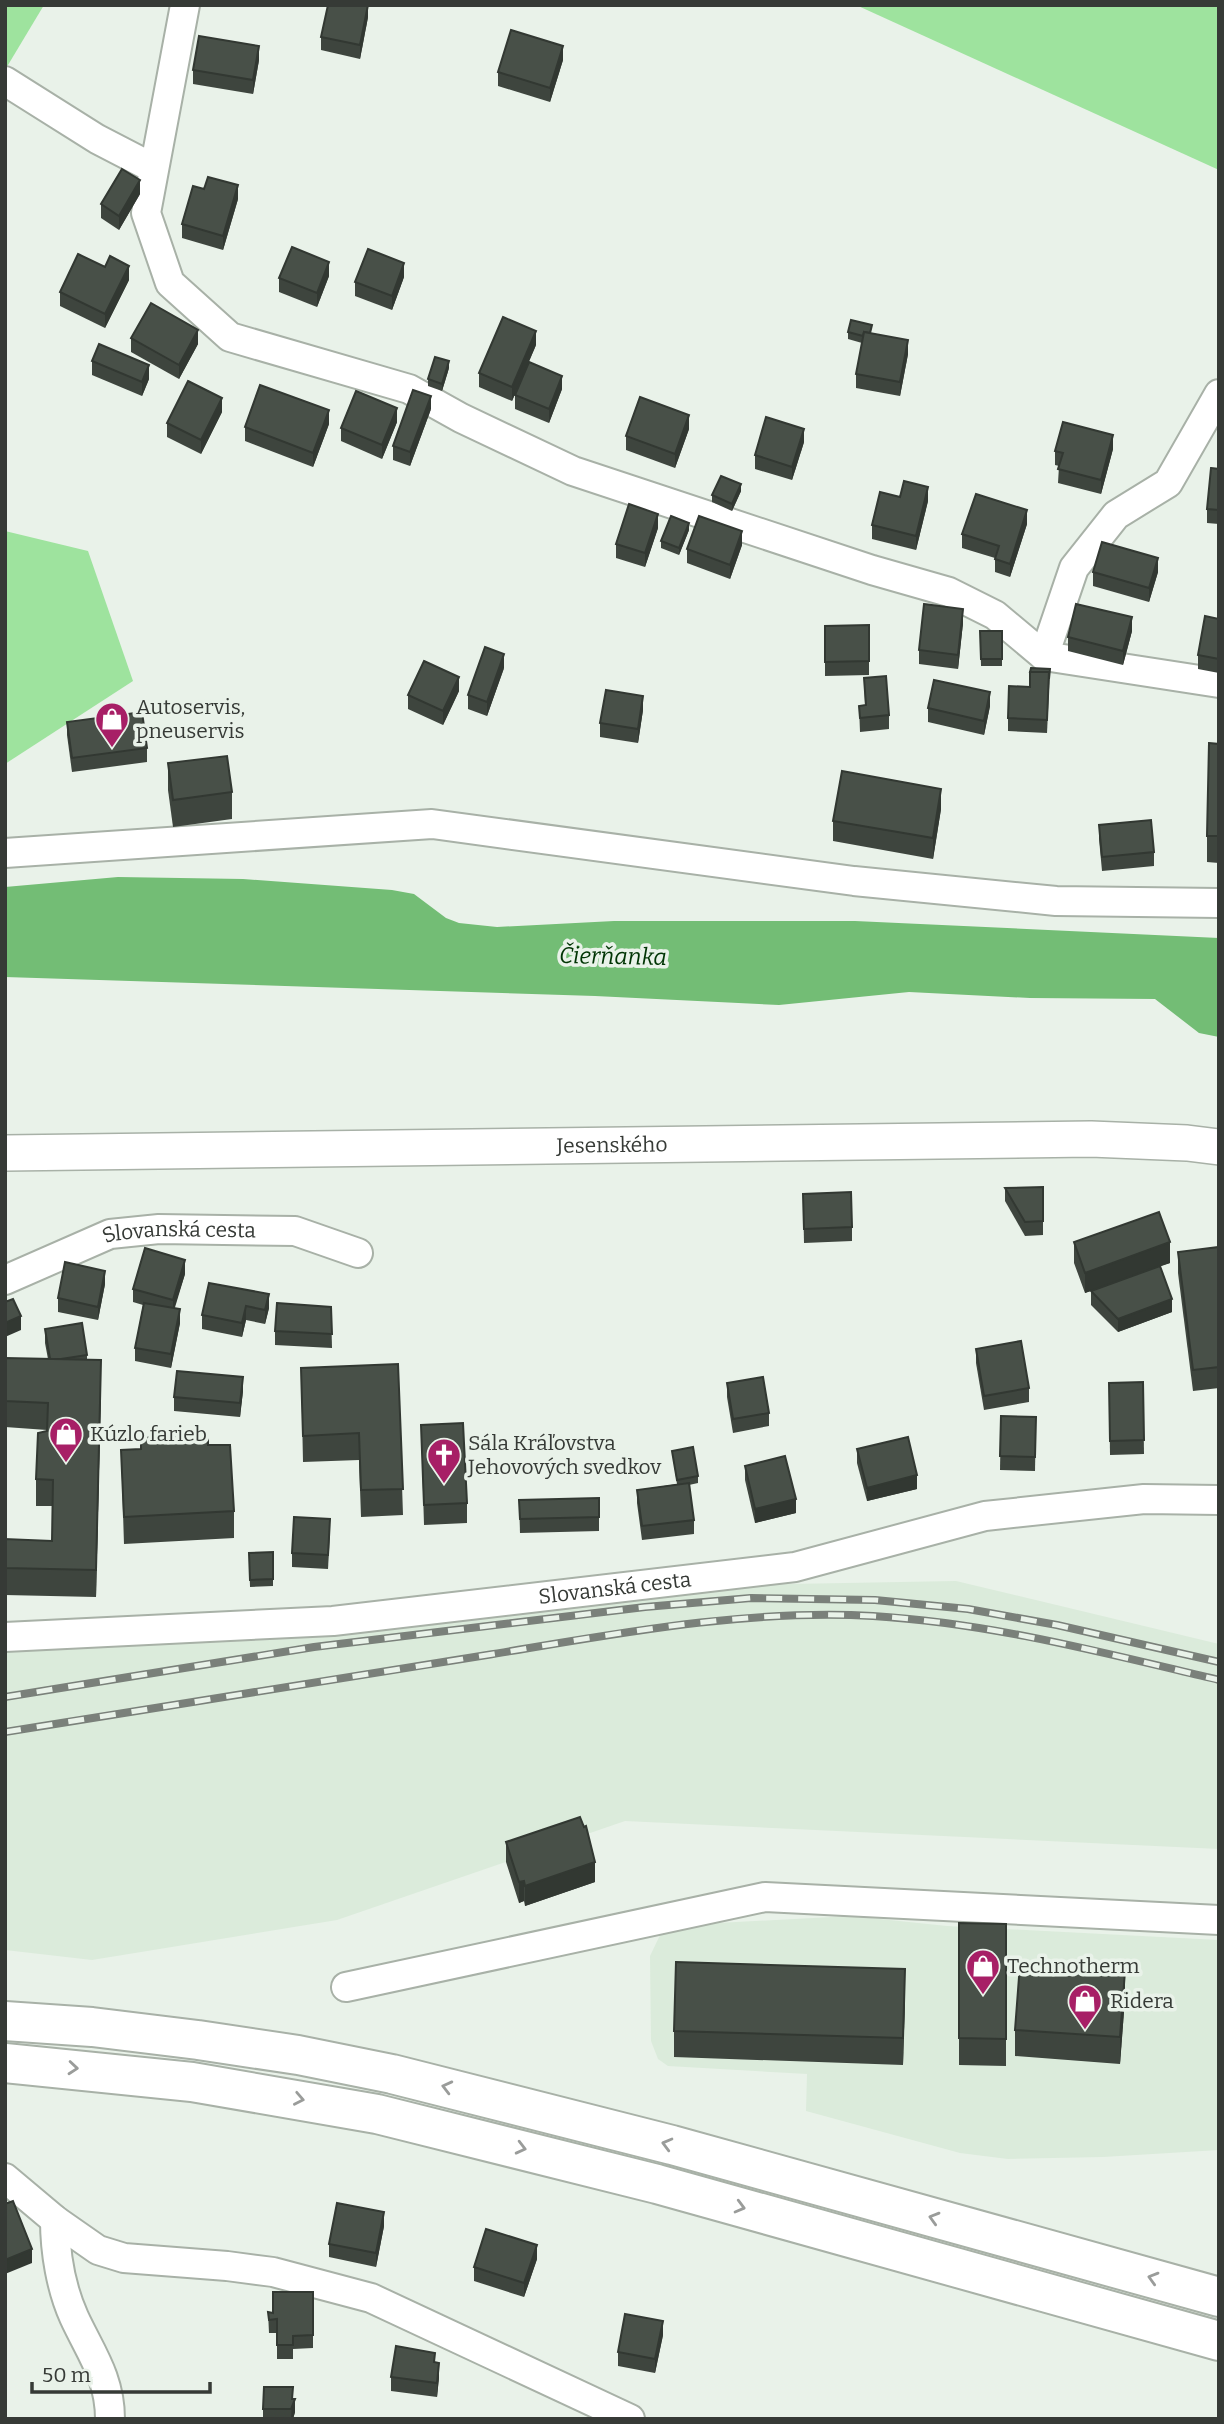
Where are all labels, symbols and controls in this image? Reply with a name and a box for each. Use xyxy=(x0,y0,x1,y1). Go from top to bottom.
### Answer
place label: Autoservis, pneuservis xyxy=(136,694,245,744)
shop icon: Autoservis, pneuservis xyxy=(93,700,131,749)
water label: Čierňanka xyxy=(559,941,667,971)
street label: Jesenského xyxy=(555,1131,668,1159)
street label: Slovanská cesta xyxy=(98,1216,257,1249)
shop icon: Kúzlo farieb xyxy=(47,1415,85,1464)
place label: Kúzlo farieb xyxy=(90,1421,207,1447)
place label: Sála Kráľovstva Jehovových svedkov xyxy=(467,1430,662,1480)
church icon: Sála Kráľovstva Jehovových svedkov xyxy=(425,1436,463,1485)
street label: Slovanská cesta xyxy=(537,1566,693,1610)
shop icon: Technotherm xyxy=(964,1947,1002,1996)
place label: Technotherm xyxy=(1007,1953,1140,1979)
shop icon: Ridera xyxy=(1066,1982,1104,2031)
place label: Ridera xyxy=(1110,1988,1174,2014)
one-way arrow xyxy=(68,2060,79,2075)
one-way arrow xyxy=(441,2081,453,2095)
one-way arrow xyxy=(293,2091,305,2106)
one-way arrow xyxy=(661,2138,673,2152)
one-way arrow xyxy=(514,2140,526,2154)
one-way arrow xyxy=(734,2199,746,2213)
one-way arrow xyxy=(928,2211,940,2226)
one-way arrow xyxy=(1147,2272,1159,2287)
scale bar xyxy=(32,2350,210,2394)
text: 50 m xyxy=(42,2362,91,2388)

